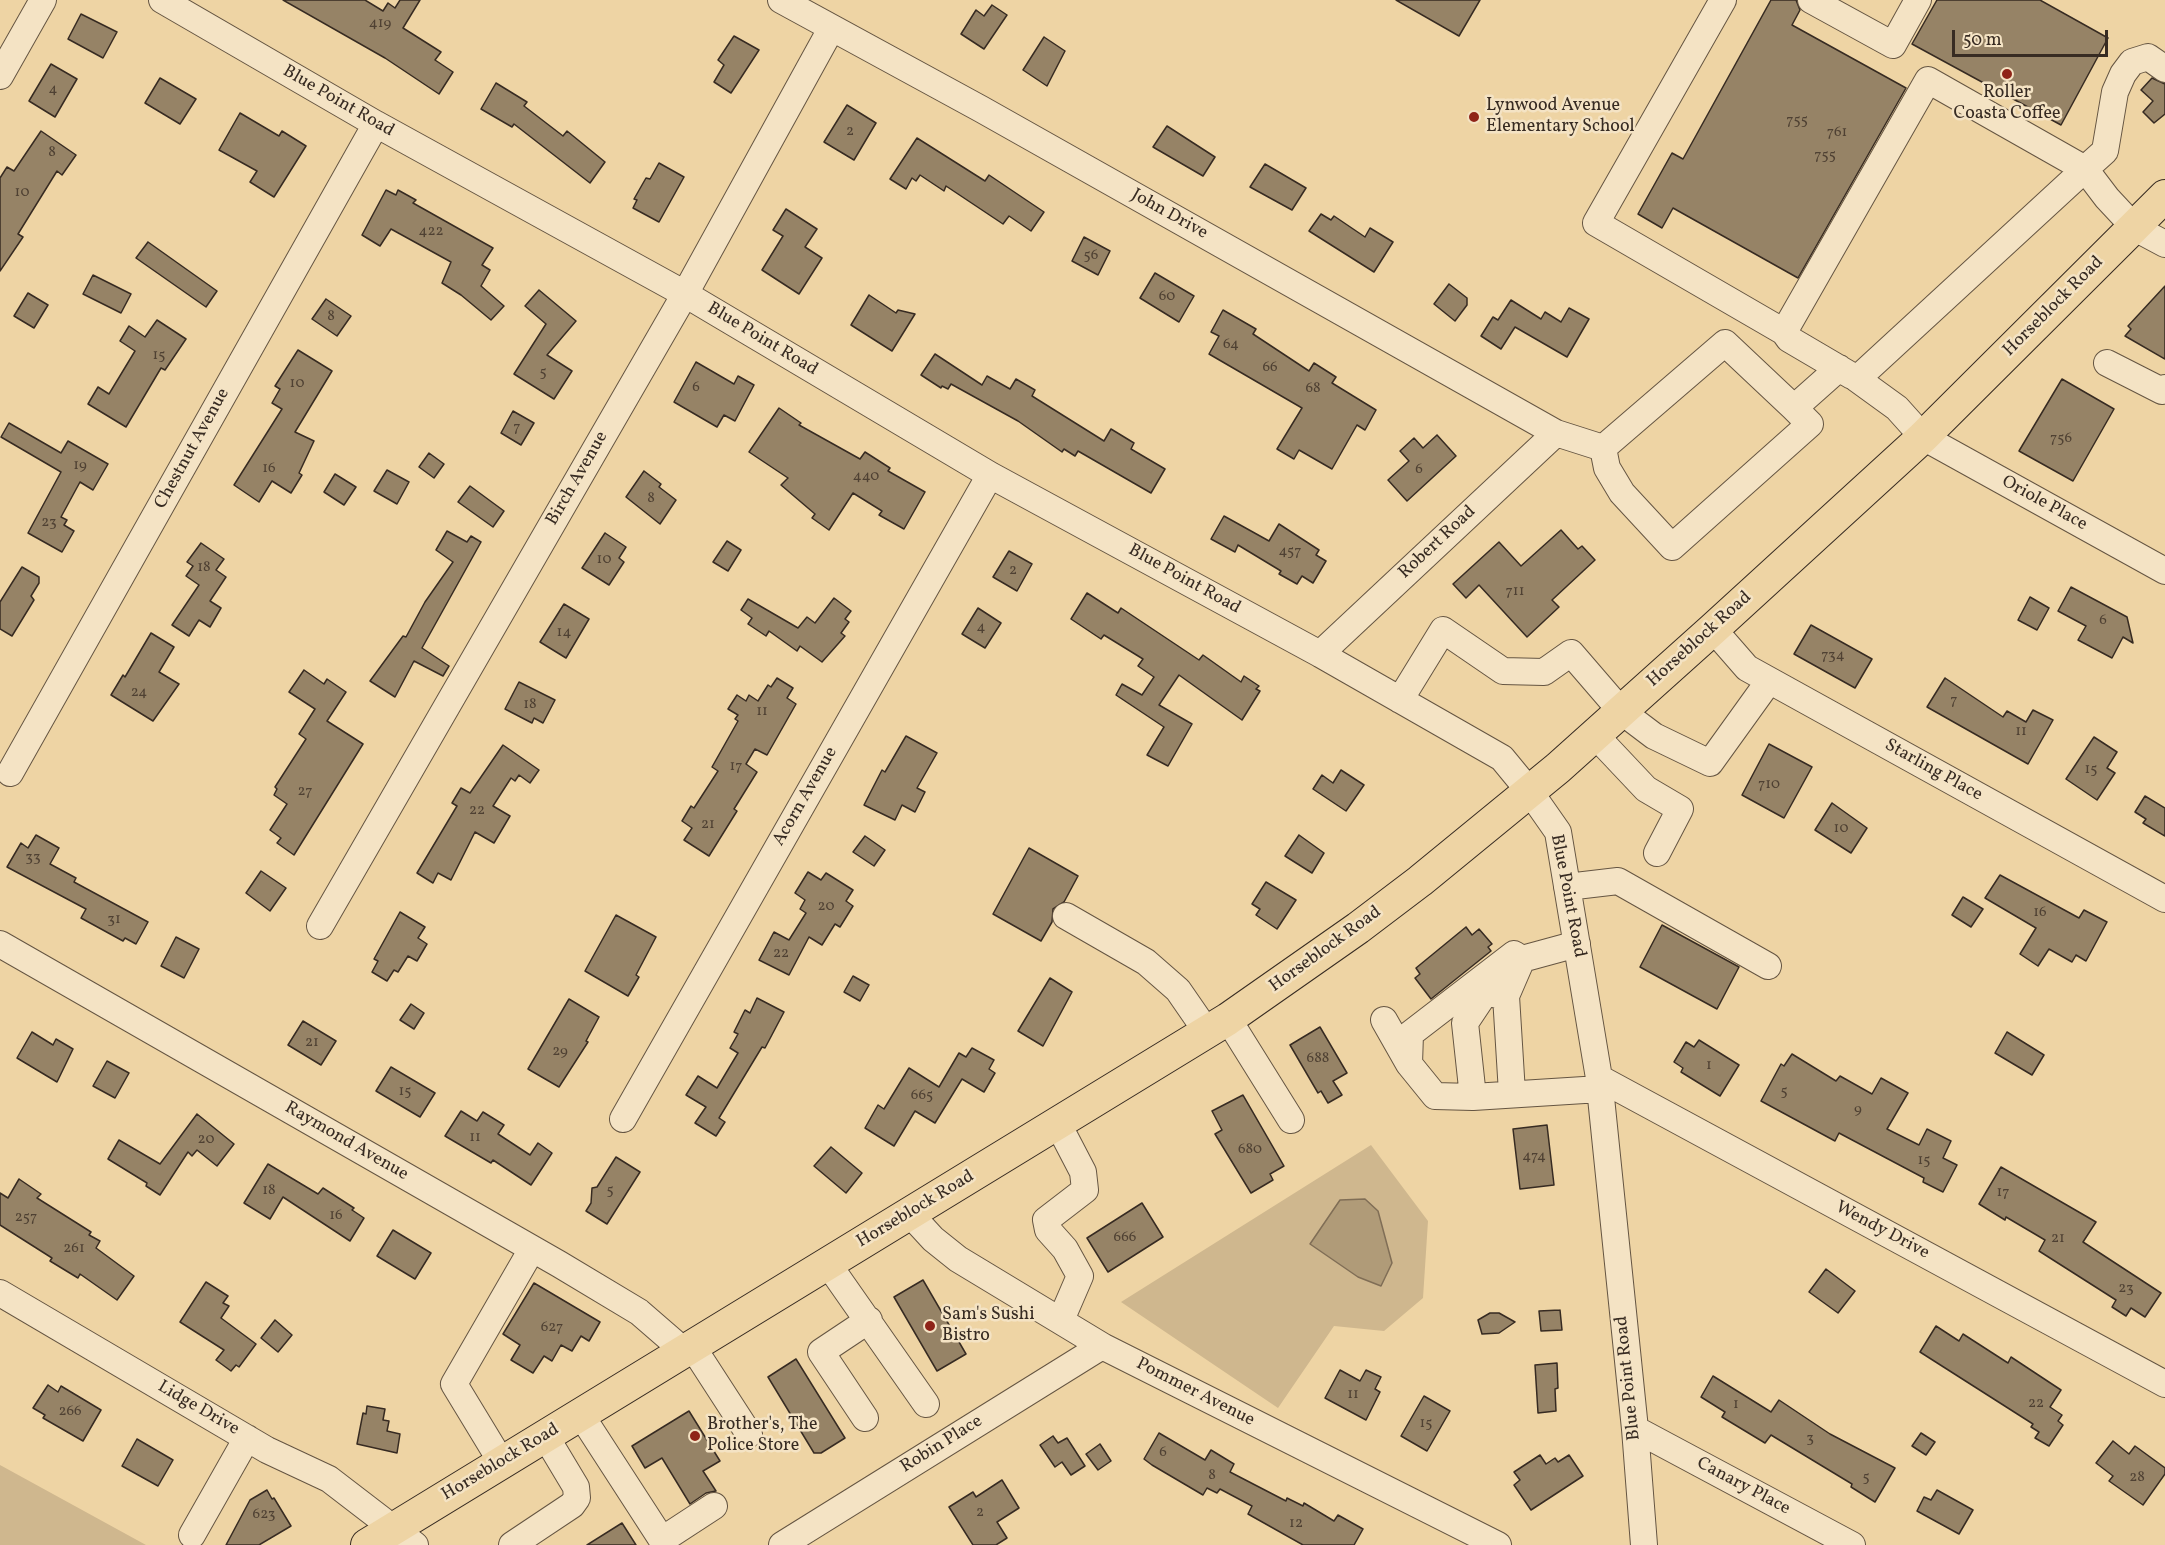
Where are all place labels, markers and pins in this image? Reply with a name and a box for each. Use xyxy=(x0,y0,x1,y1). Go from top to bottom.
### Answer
marker: Roller Coasta Coffee xyxy=(2000,67,2014,81)
place label: Roller Coasta Coffee xyxy=(1953,83,2061,125)
place label: Lynwood Avenue Elementary School xyxy=(1486,96,1635,138)
marker: Lynwood Avenue Elementary School xyxy=(1467,110,1481,124)
place label: Sam's Sushi Bistro xyxy=(942,1305,1035,1348)
marker: Sam's Sushi Bistro xyxy=(923,1319,937,1333)
place label: Brother's, The Police Store xyxy=(707,1415,817,1458)
marker: Brother's, The Police Store xyxy=(688,1429,702,1443)

